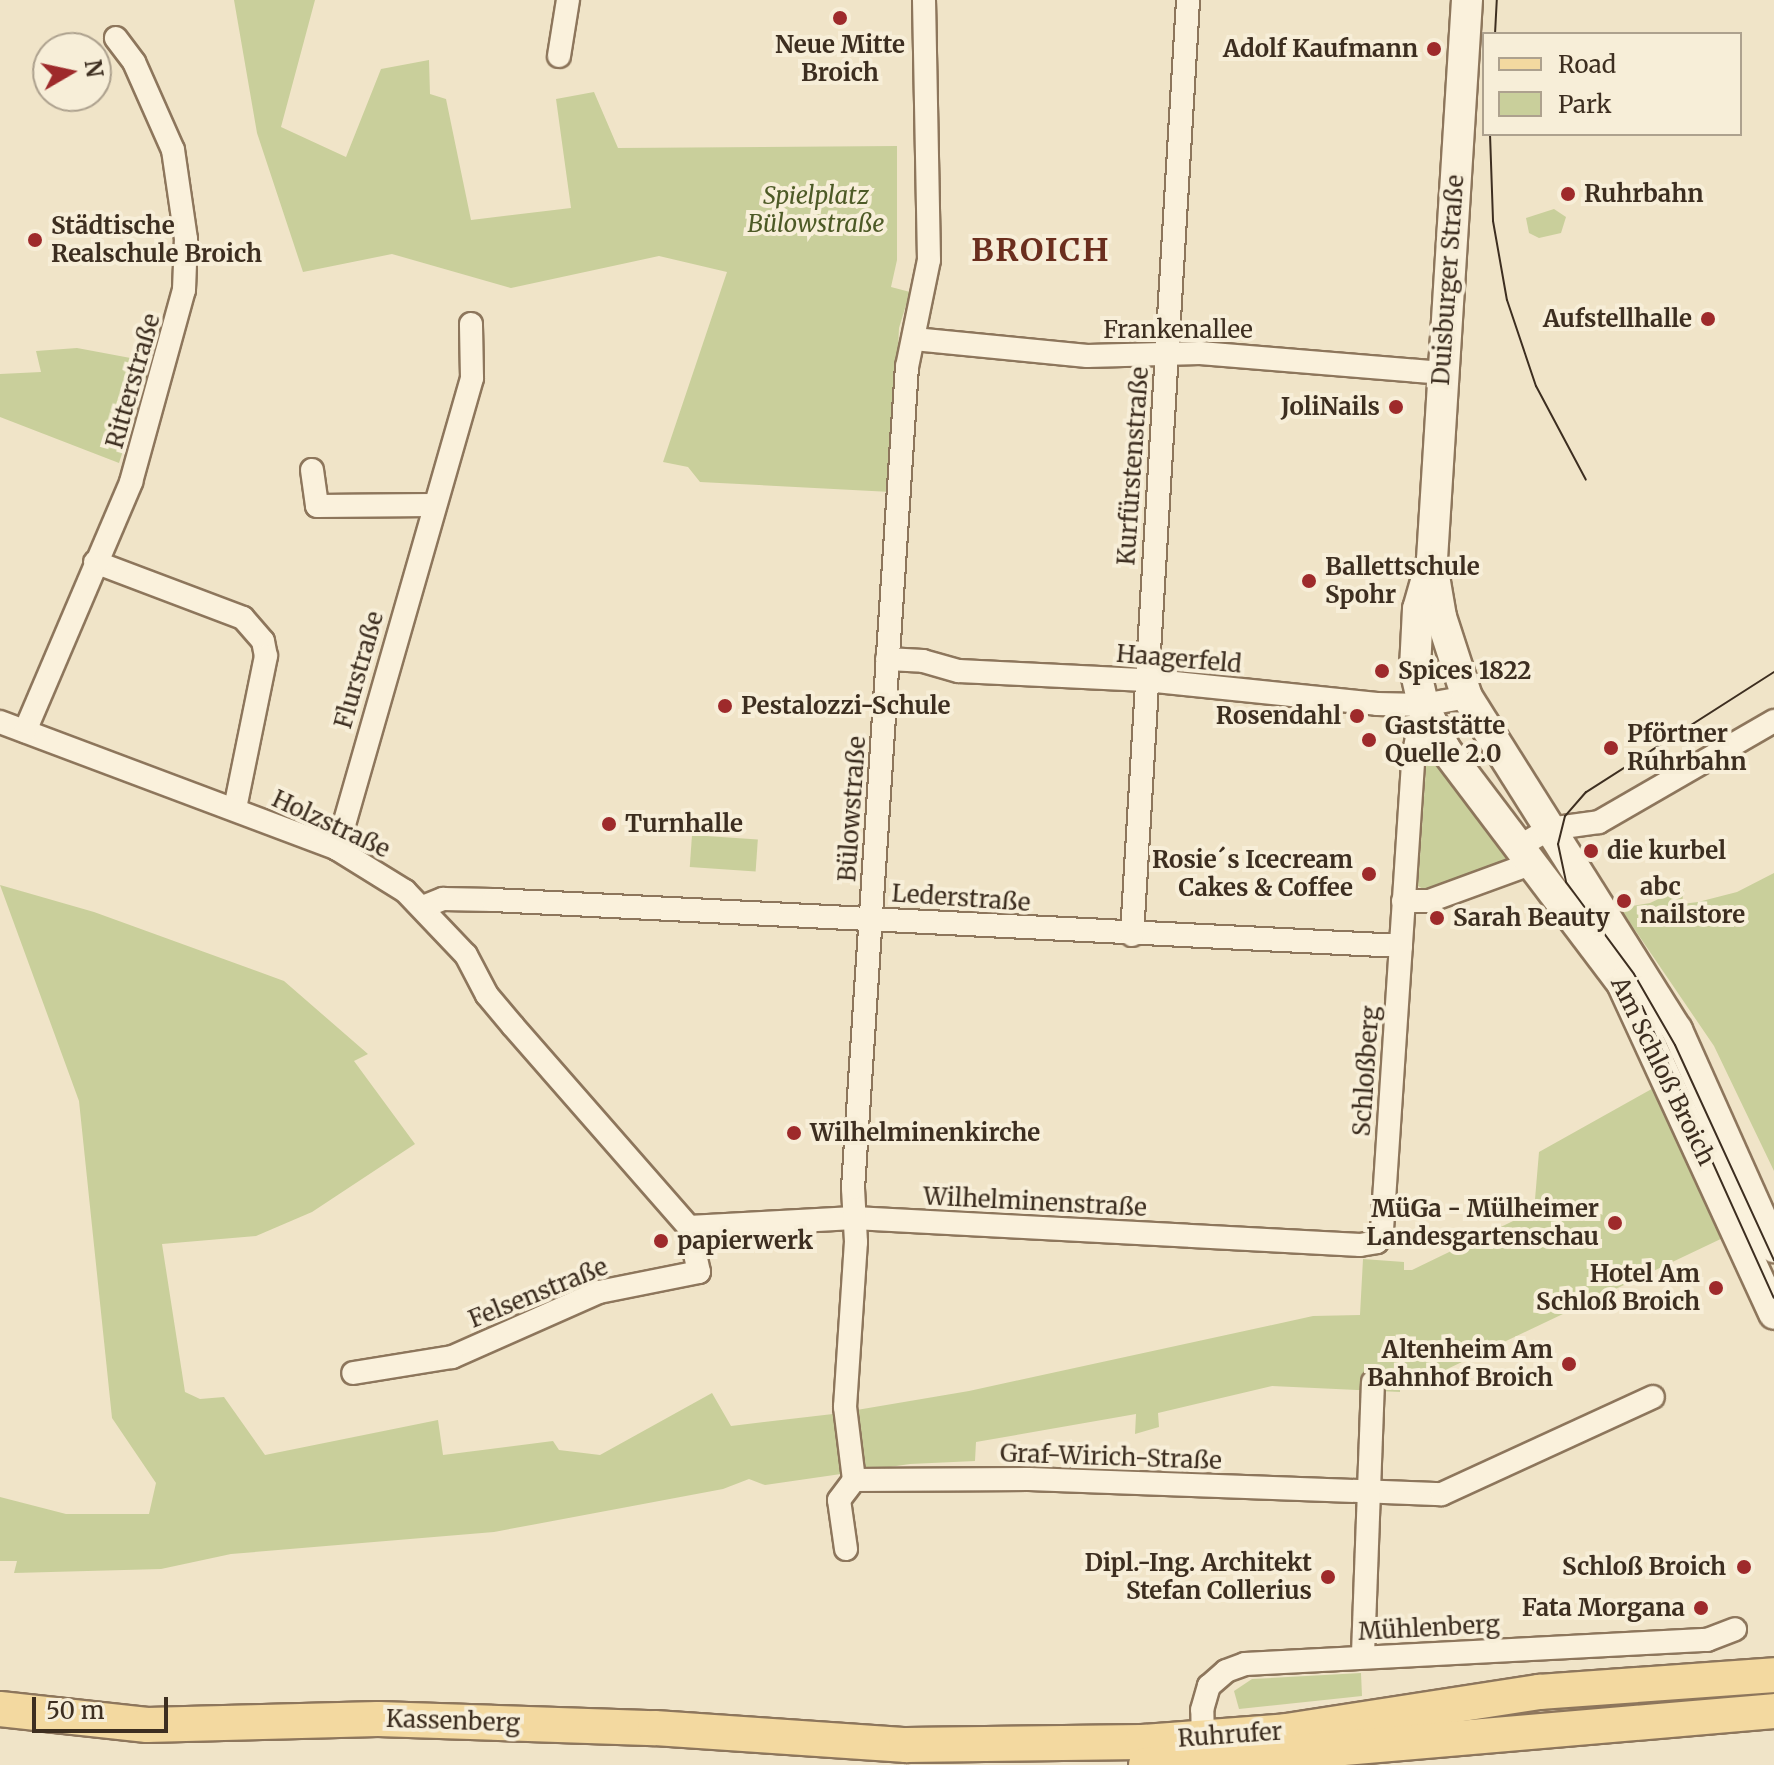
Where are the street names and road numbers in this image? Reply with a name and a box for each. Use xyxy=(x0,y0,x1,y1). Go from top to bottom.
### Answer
street label: Duisburger Straße xyxy=(1426,174,1470,386)
street label: Ritterstraße xyxy=(100,310,166,452)
street label: Frankenallee xyxy=(1103,316,1253,344)
street label: Kurfürstenstraße xyxy=(1112,366,1154,566)
street label: Flurstraße xyxy=(329,608,389,732)
street label: Haagerfeld xyxy=(1115,639,1243,679)
street label: Bülowstraße xyxy=(833,735,871,883)
street label: Holzstraße xyxy=(268,784,394,864)
street label: Lederstraße xyxy=(891,879,1031,917)
street label: Am Schloß Broich xyxy=(1605,972,1721,1170)
street label: Schloßberg xyxy=(1347,1005,1385,1137)
street label: Wilhelminenstraße xyxy=(922,1182,1148,1222)
street label: Felsenstraße xyxy=(464,1252,612,1334)
street label: Graf-Wirich-Straße xyxy=(1000,1439,1222,1475)
street label: Mühlenberg xyxy=(1357,1610,1501,1646)
street label: Kassenberg xyxy=(385,1704,521,1738)
street label: Ruhrufer xyxy=(1177,1717,1283,1753)

